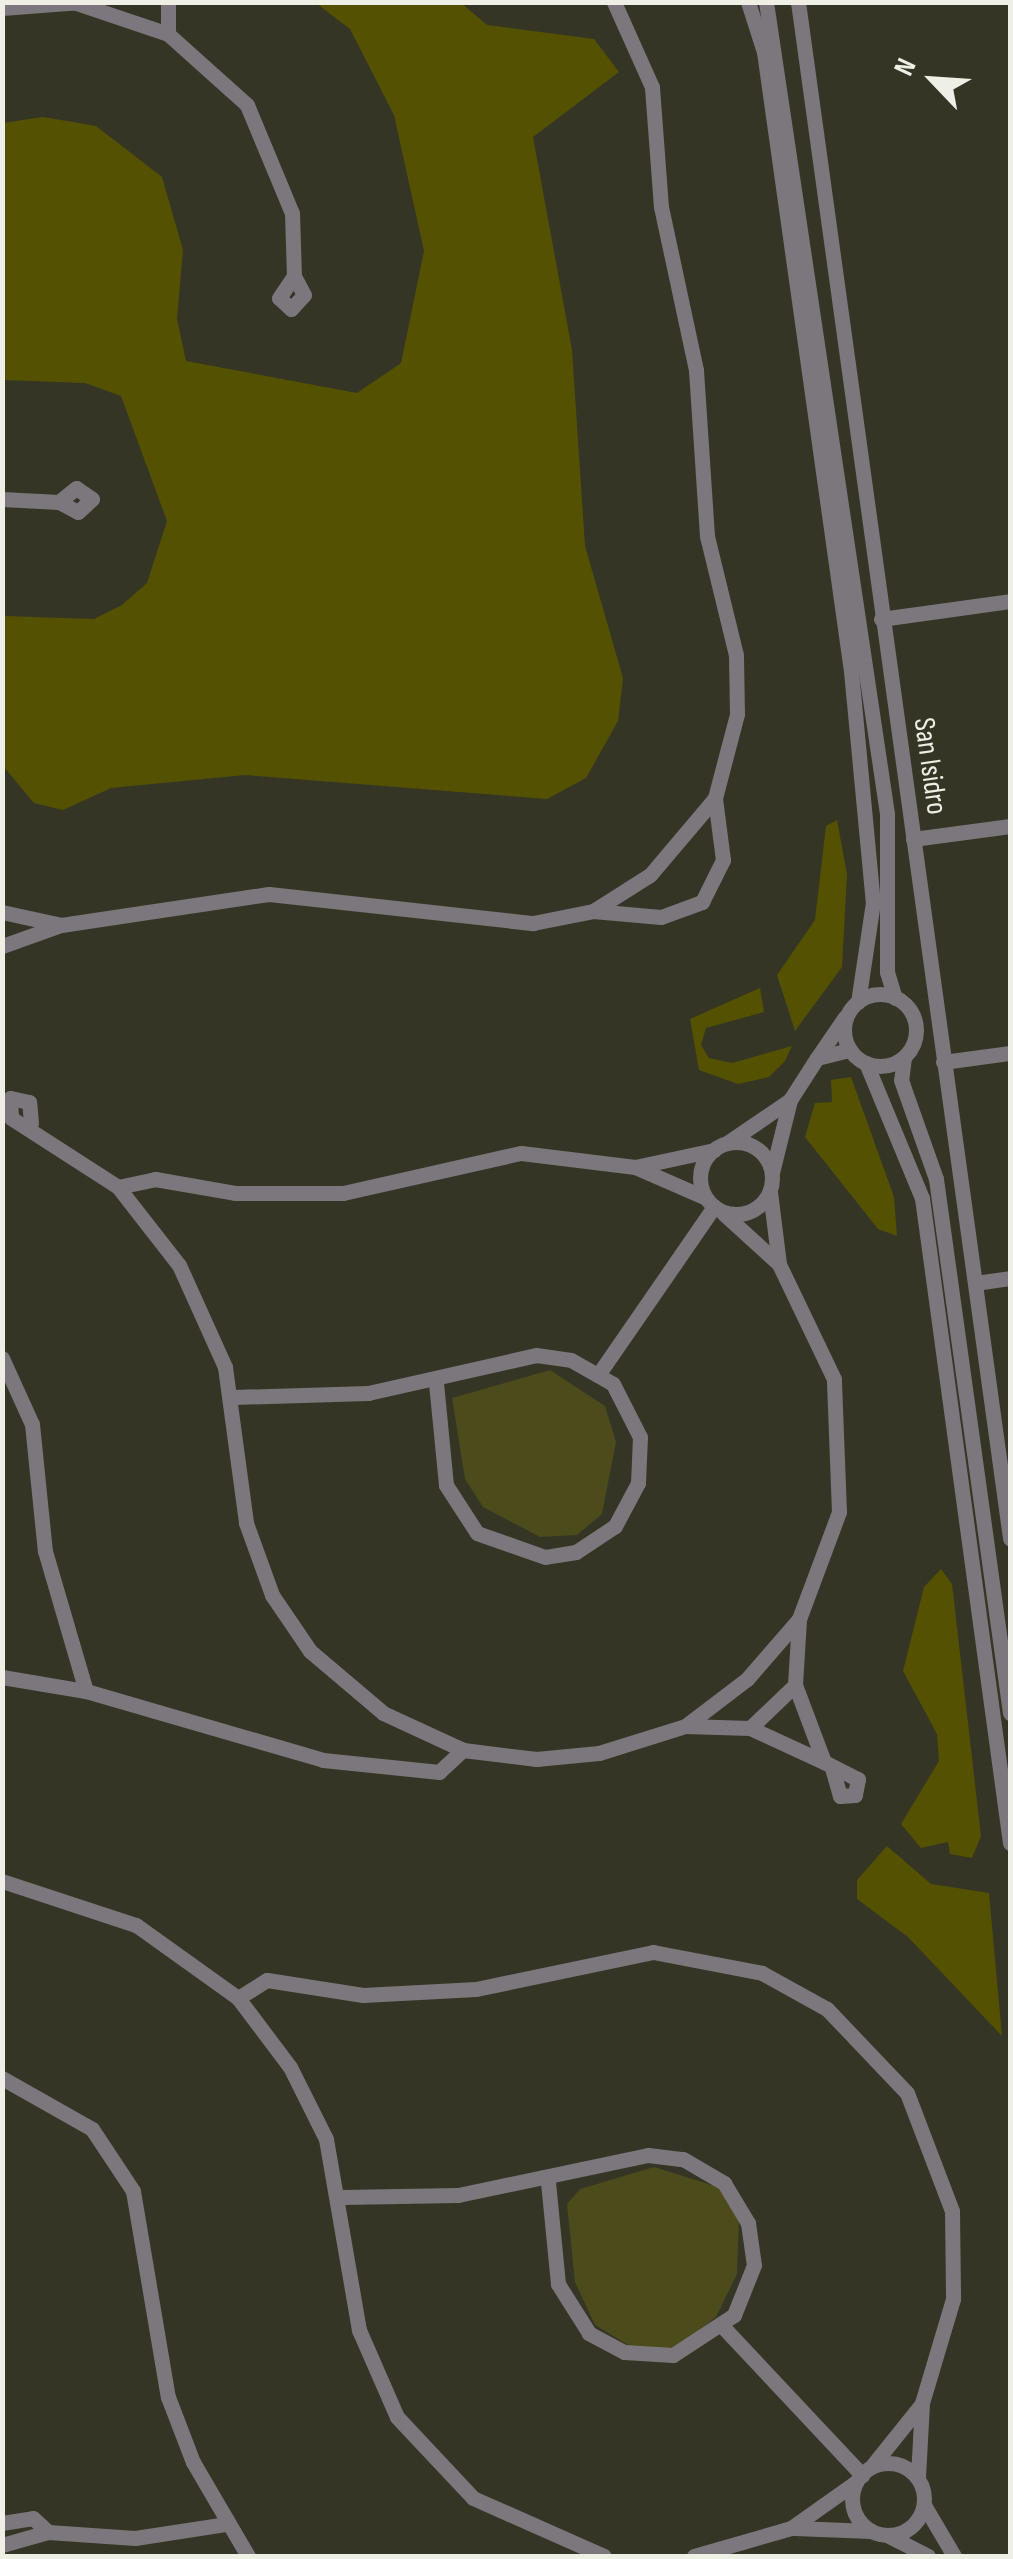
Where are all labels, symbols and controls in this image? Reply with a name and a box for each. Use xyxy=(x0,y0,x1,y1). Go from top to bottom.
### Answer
north arrow xyxy=(883,30,983,130)
text: N xyxy=(887,53,923,81)
street label: San Isidro xyxy=(905,715,955,817)

